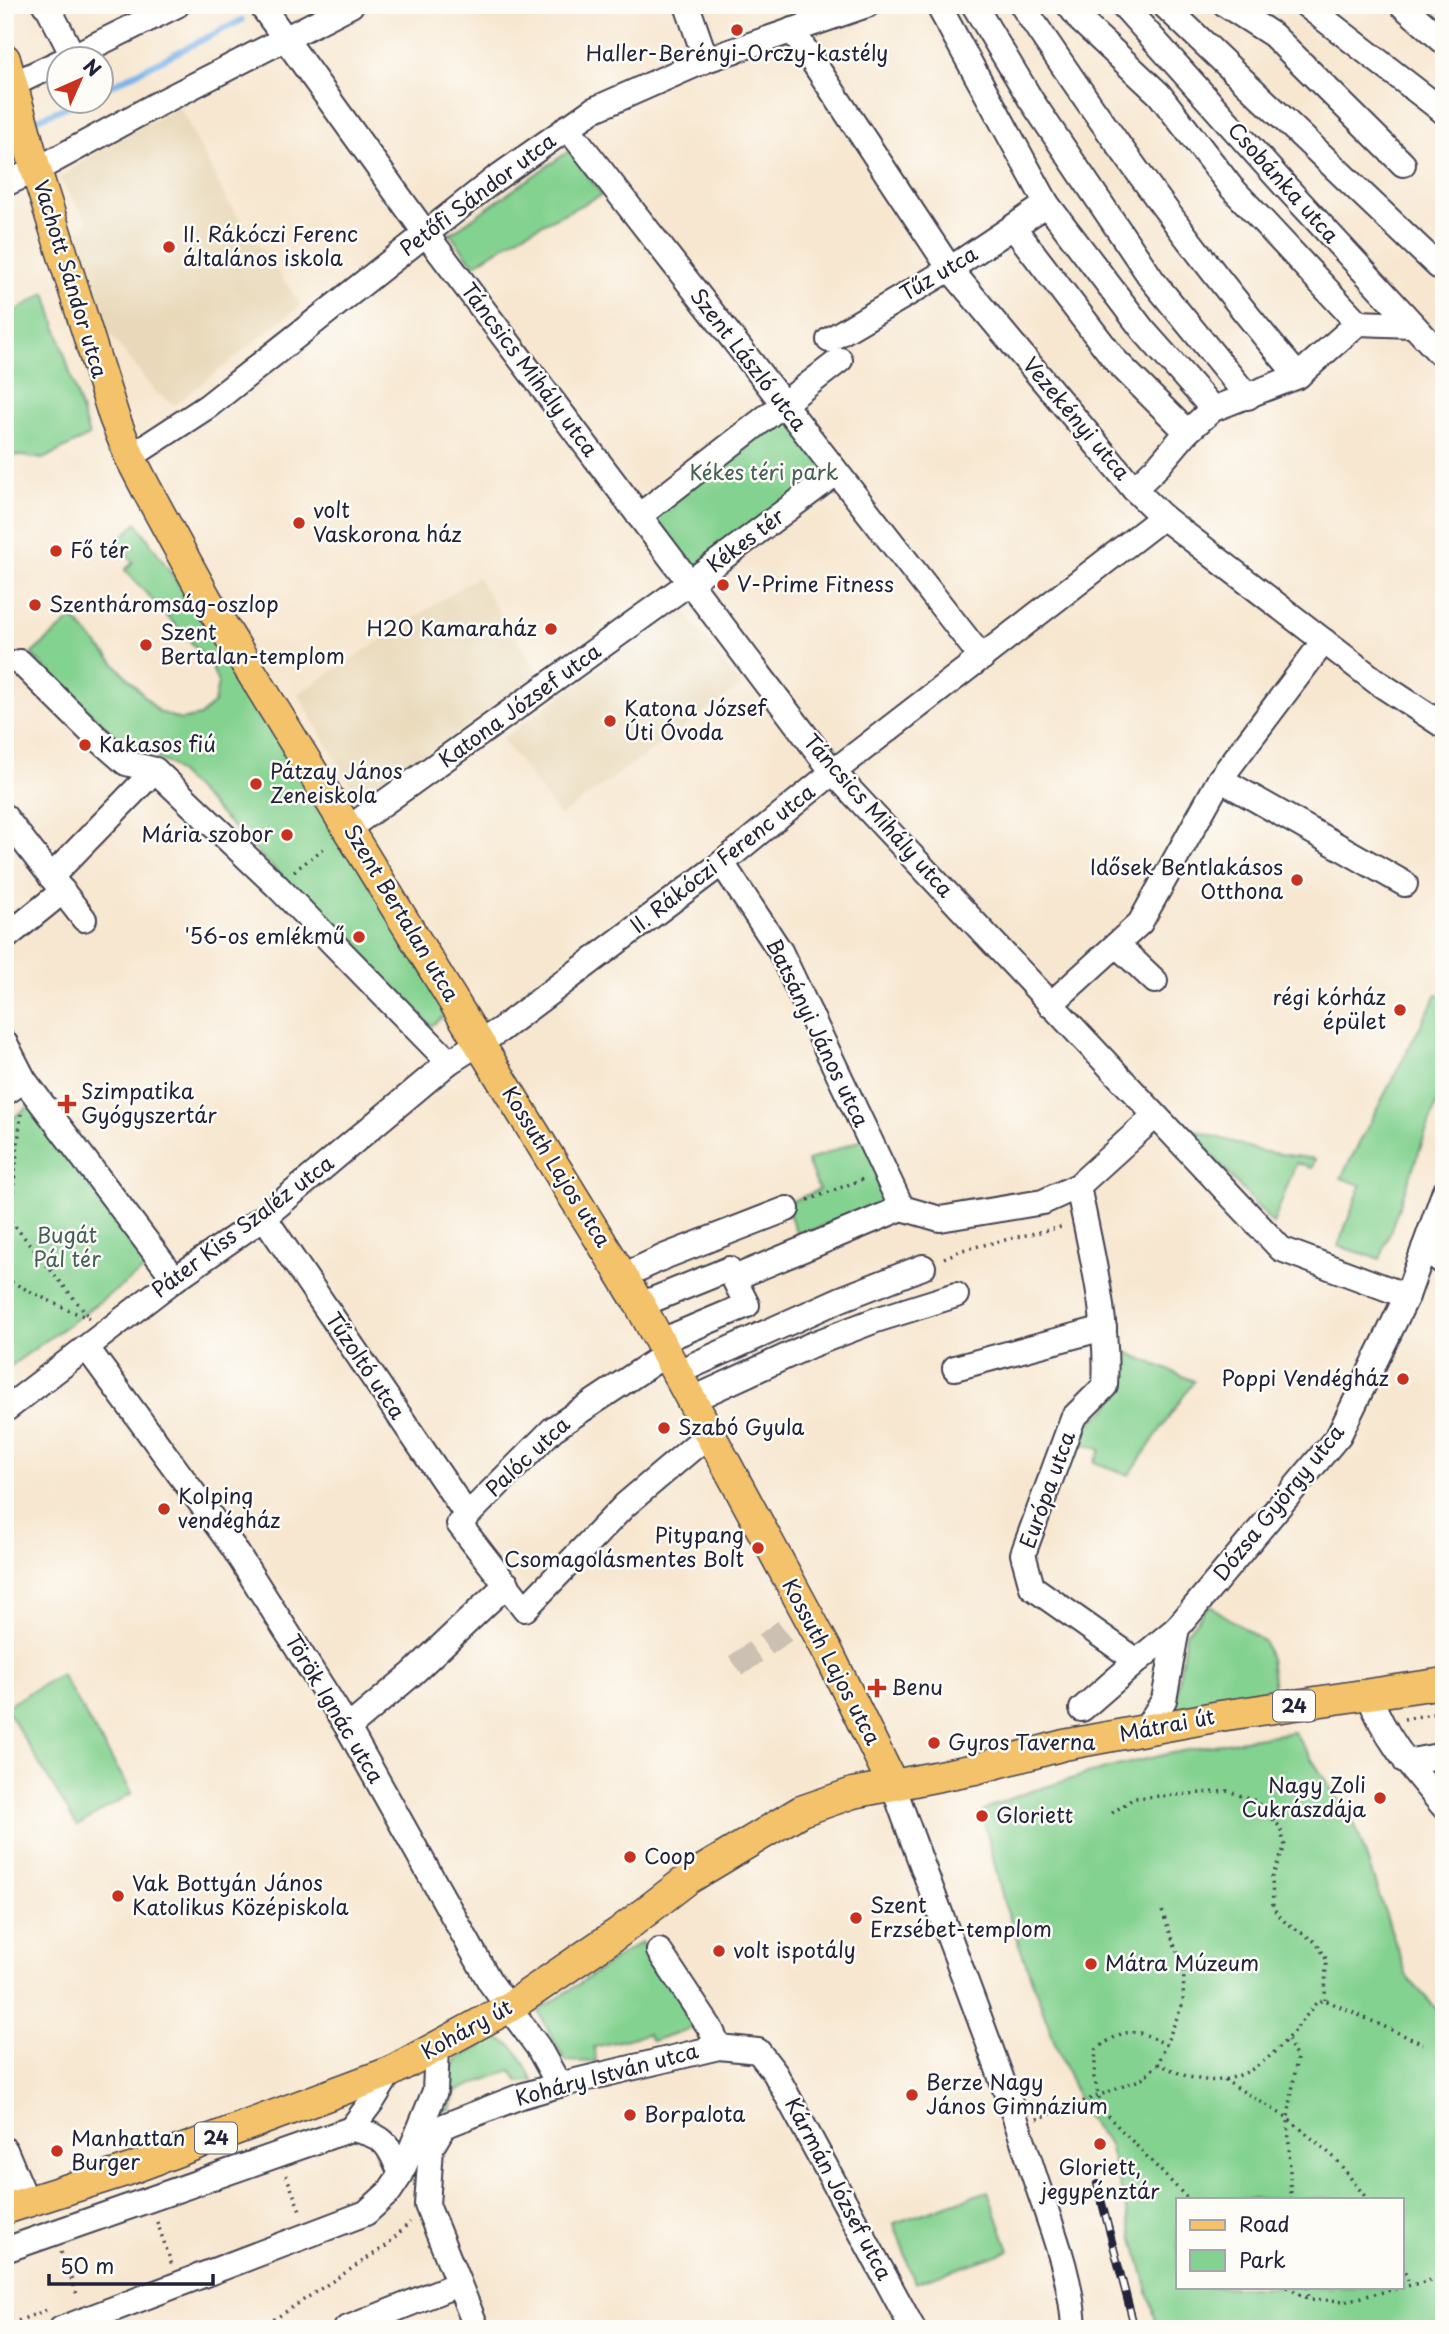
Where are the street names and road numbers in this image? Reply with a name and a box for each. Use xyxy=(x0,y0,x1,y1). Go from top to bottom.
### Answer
street label: Csobánka utca xyxy=(1221,114,1348,249)
street label: Petőfi Sándor utca xyxy=(392,124,562,263)
street label: Vachott Sándor utca xyxy=(27,175,117,382)
street label: Tűz utca xyxy=(893,237,983,308)
street label: Táncsics Mihály utca xyxy=(454,275,607,463)
street label: Szent László utca xyxy=(683,280,816,437)
street label: Vezekényi utca xyxy=(1016,349,1139,486)
street label: Kékes tér xyxy=(699,499,791,579)
street label: Katona József utca xyxy=(431,634,607,774)
street label: Táncsics Mihály utca xyxy=(797,726,962,904)
street label: II. Rákóczi Ferenc utca xyxy=(623,775,821,940)
street label: Szent Bertalan utca xyxy=(337,817,468,1007)
street label: Batsányi János utca xyxy=(759,932,878,1132)
street label: Kossuth Lajos utca xyxy=(495,1079,620,1253)
street label: Páter Kiss Szaléz utca xyxy=(144,1146,340,1305)
street label: Tűzoltó utca xyxy=(319,1305,414,1425)
street label: Palóc utca xyxy=(477,1408,576,1503)
street label: Dózsa György utca xyxy=(1204,1417,1351,1587)
street label: Európa utca xyxy=(1010,1426,1082,1552)
street label: Kossuth Lajos utca xyxy=(775,1572,890,1750)
street label: Török Ignác utca xyxy=(279,1627,393,1789)
road number: 24 xyxy=(1273,1690,1315,1722)
street label: Mátrai út xyxy=(1116,1699,1217,1749)
street label: Koháry út xyxy=(415,1990,517,2066)
street label: Koháry István utca xyxy=(512,2033,701,2113)
street label: Kármán József utca xyxy=(778,2091,902,2285)
road number: 24 xyxy=(195,2122,237,2154)

